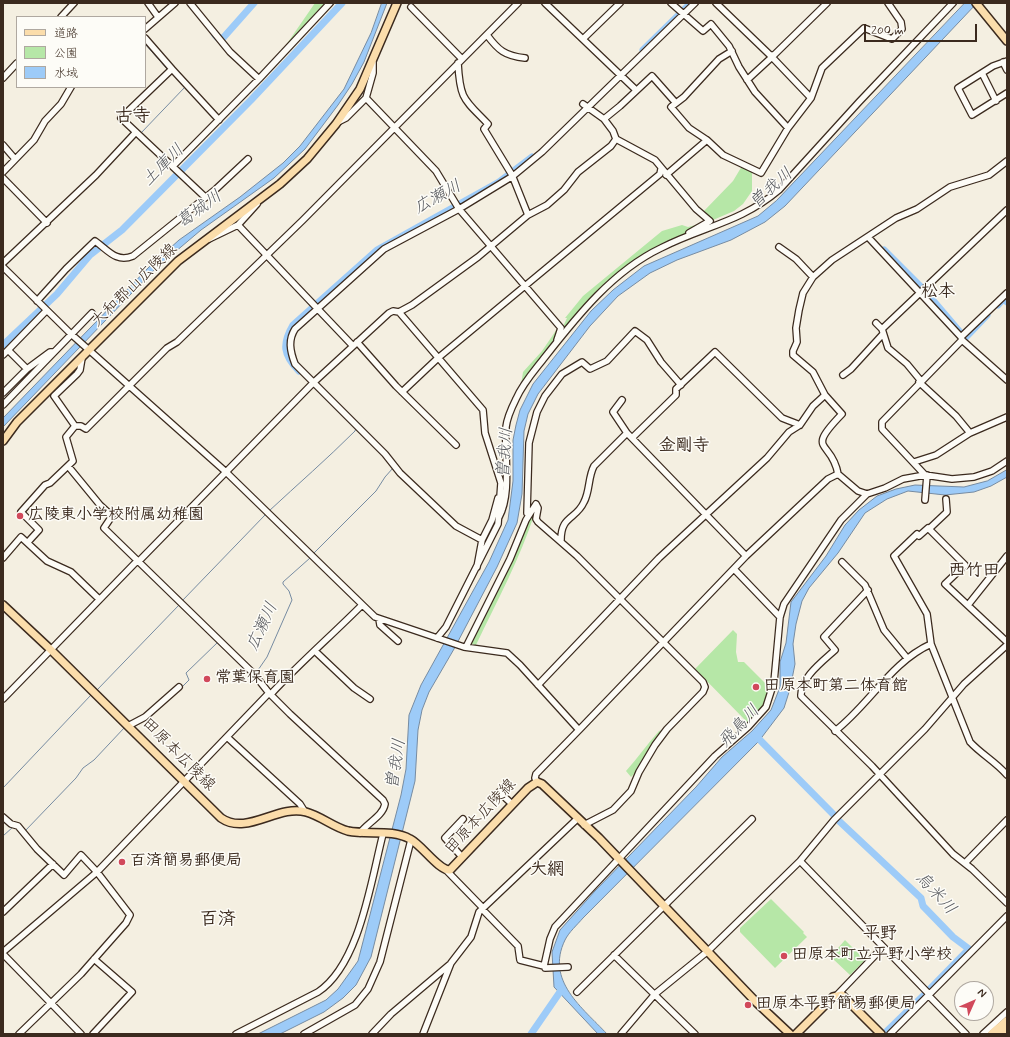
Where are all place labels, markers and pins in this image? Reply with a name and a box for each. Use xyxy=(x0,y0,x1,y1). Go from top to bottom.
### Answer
place label: 広陵東小学校附属幼稚園 xyxy=(28,506,204,526)
marker: 広陵東小学校附属幼稚園 xyxy=(15,511,25,521)
place label: 常葉保育園 xyxy=(215,669,295,689)
marker: 常葉保育園 xyxy=(202,674,212,684)
place label: 田原本町第二体育館 xyxy=(764,677,908,697)
marker: 田原本町第二体育館 xyxy=(751,682,761,692)
place label: 百済簡易郵便局 xyxy=(130,852,242,872)
marker: 百済簡易郵便局 xyxy=(117,857,127,867)
place label: 田原本町立平野小学校 xyxy=(792,946,952,966)
marker: 田原本町立平野小学校 xyxy=(779,951,789,961)
place label: 田原本平野簡易郵便局 xyxy=(756,995,916,1015)
marker: 田原本平野簡易郵便局 xyxy=(743,1000,753,1010)

